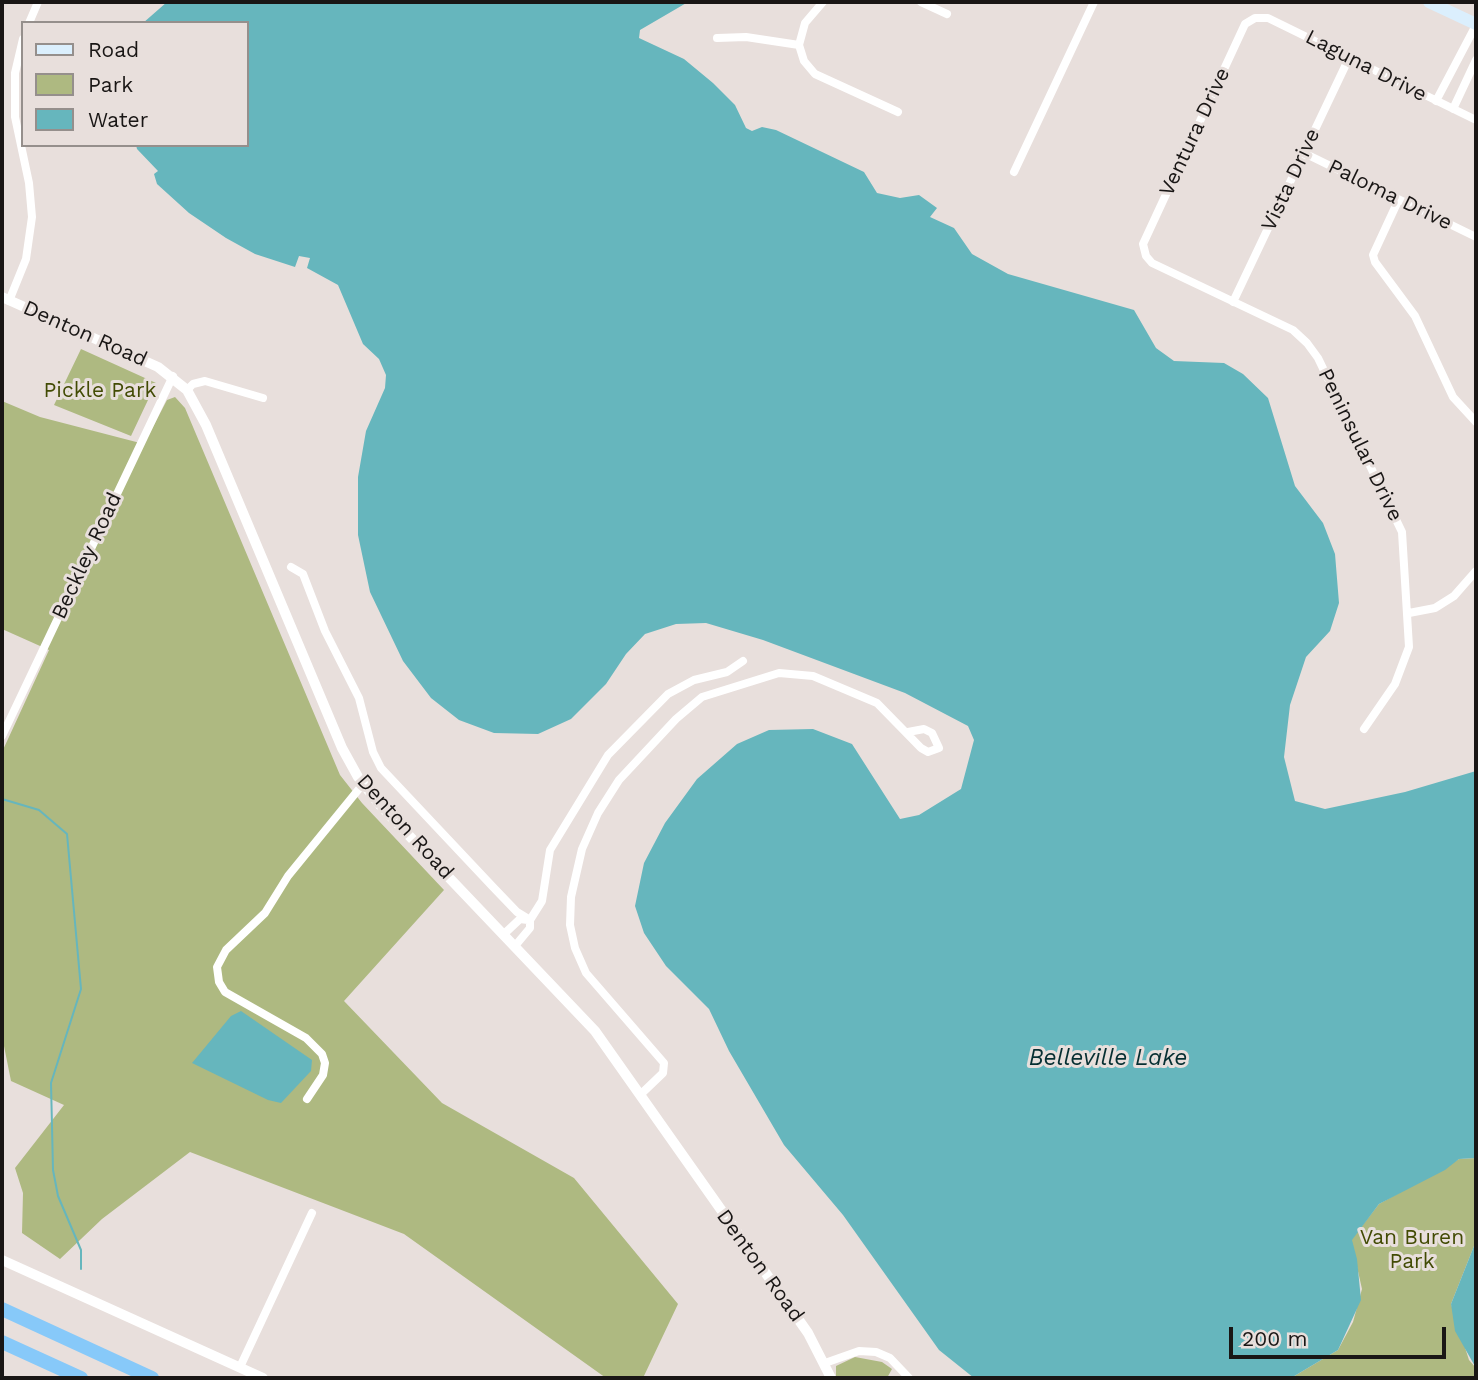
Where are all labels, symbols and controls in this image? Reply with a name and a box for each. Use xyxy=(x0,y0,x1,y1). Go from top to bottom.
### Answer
legend xyxy=(21,21,248,147)
street label: Laguna Drive xyxy=(1301,25,1431,107)
text: Road xyxy=(88,37,139,62)
street label: Ventura Drive xyxy=(1154,64,1236,200)
text: Park xyxy=(88,72,133,97)
text: Water xyxy=(88,107,148,132)
street label: Vista Drive xyxy=(1256,125,1326,235)
street label: Paloma Drive xyxy=(1324,154,1456,236)
street label: Denton Road xyxy=(19,295,151,373)
street label: Peninsular Drive xyxy=(1312,365,1408,525)
park label: Pickle Park xyxy=(44,378,156,404)
street label: Beckley Road xyxy=(47,489,127,623)
street label: Denton Road xyxy=(351,769,459,885)
water label: Belleville Lake xyxy=(1029,1044,1187,1072)
street label: Denton Road xyxy=(711,1205,809,1327)
park label: Van Buren Park xyxy=(1360,1225,1464,1275)
scale bar xyxy=(1233,1314,1450,1358)
text: 200 m xyxy=(1242,1326,1308,1351)

